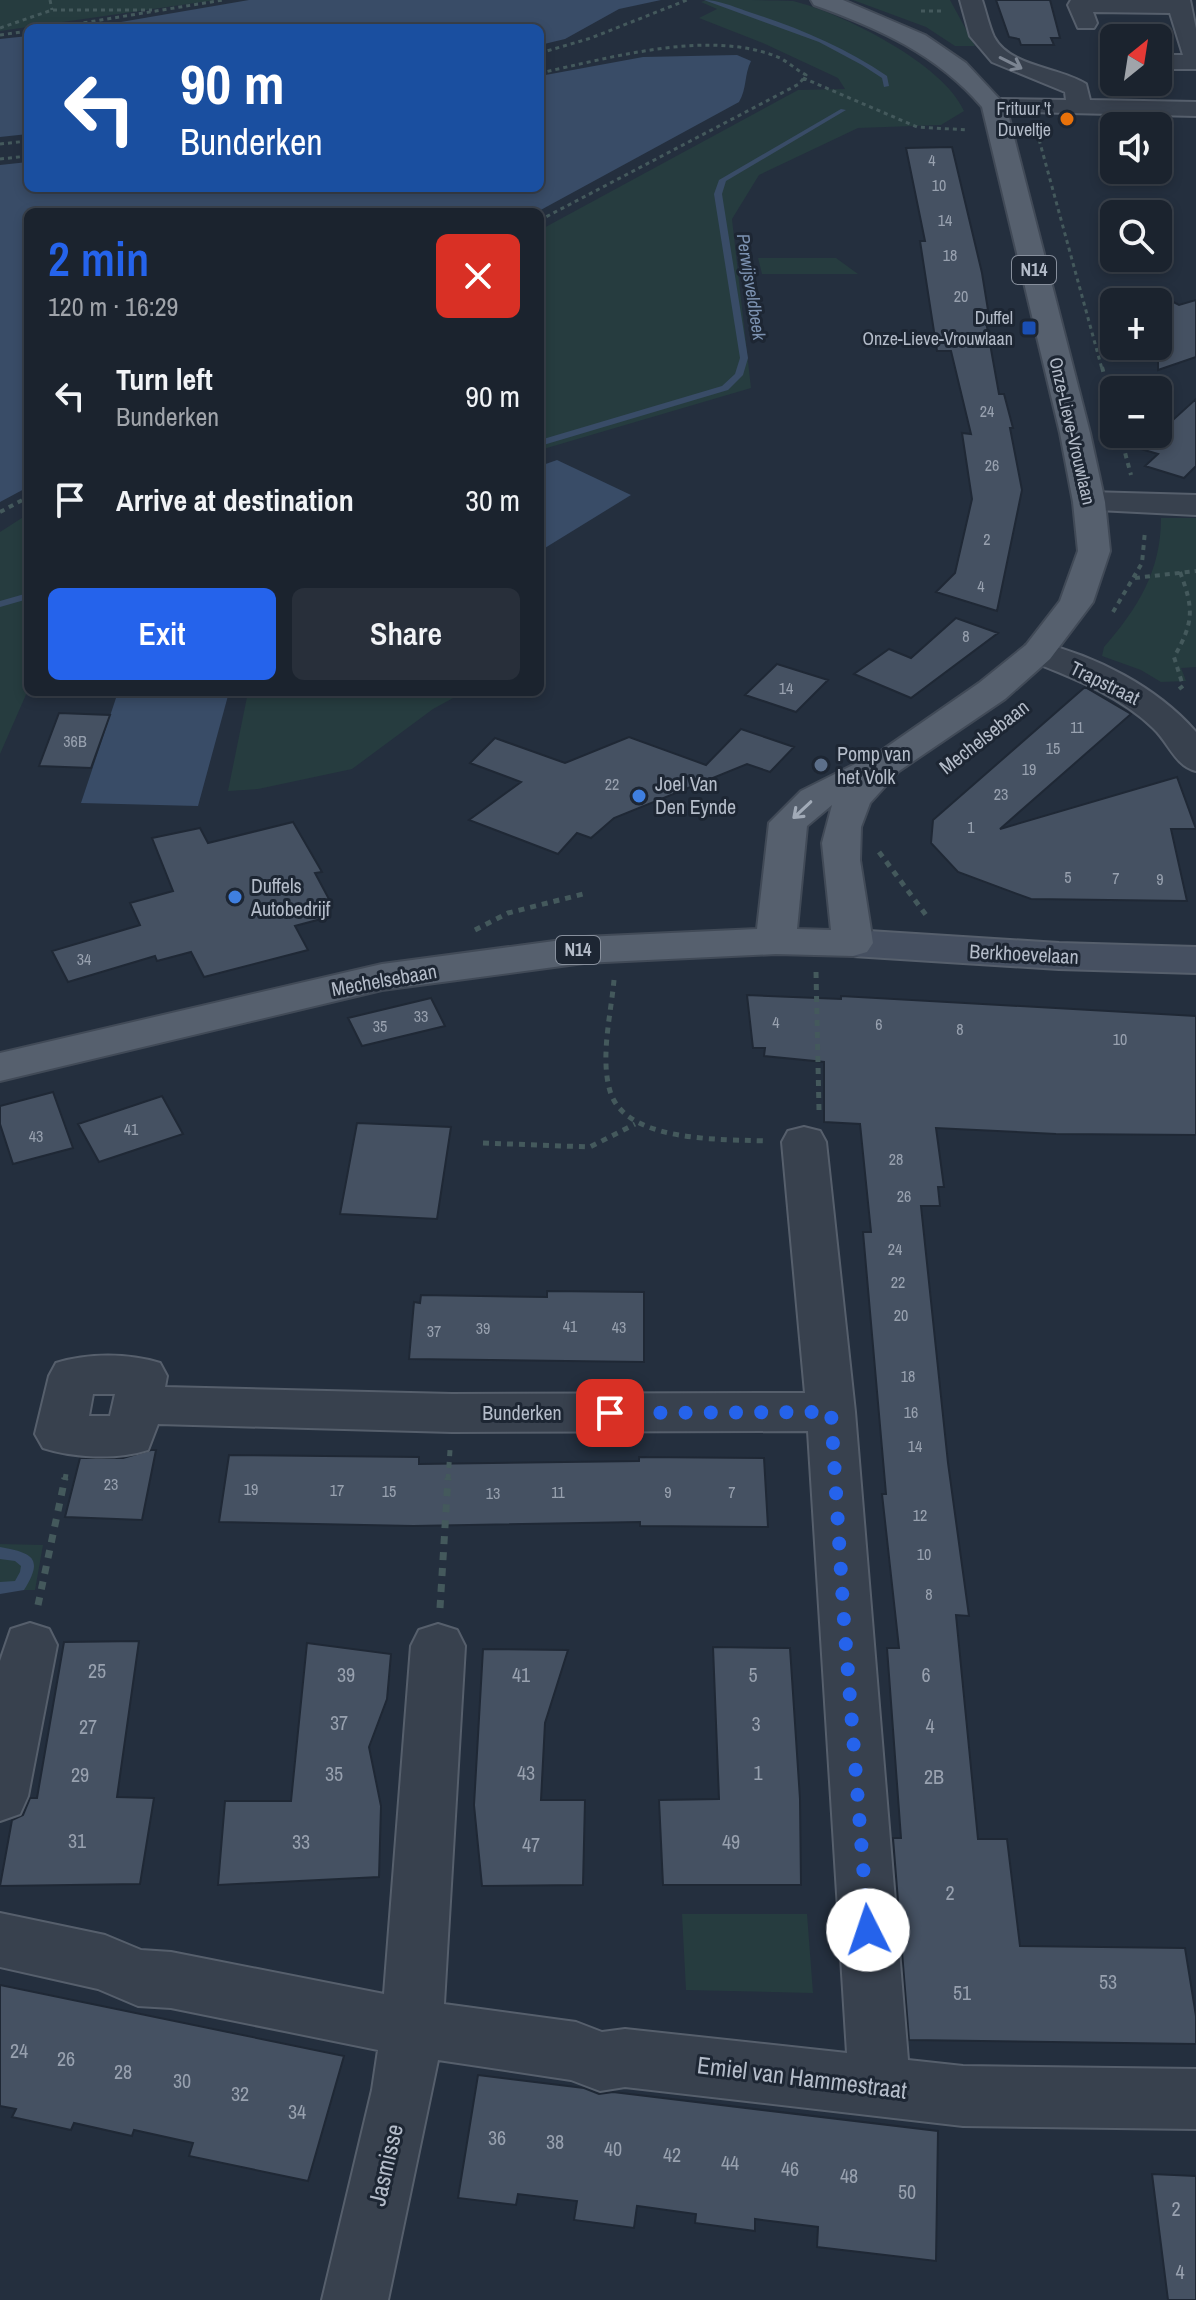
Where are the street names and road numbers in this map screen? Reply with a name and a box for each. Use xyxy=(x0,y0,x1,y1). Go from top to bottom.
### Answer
road number: N14 xyxy=(1012,256,1056,284)
street label: Onze-Lieve-Vrouwlaan xyxy=(1043,355,1102,507)
street label: Trapstraat xyxy=(1066,654,1145,711)
street label: Mechelsebaan xyxy=(933,693,1034,780)
road number: N14 xyxy=(556,936,600,964)
street label: Berkhoevelaan xyxy=(969,937,1079,970)
street label: Mechelsebaan xyxy=(329,957,439,1002)
street label: Bunderken xyxy=(482,1399,562,1426)
street label: Emiel van Hammestraat xyxy=(695,2048,909,2106)
street label: Jasmisse xyxy=(360,2121,410,2209)

